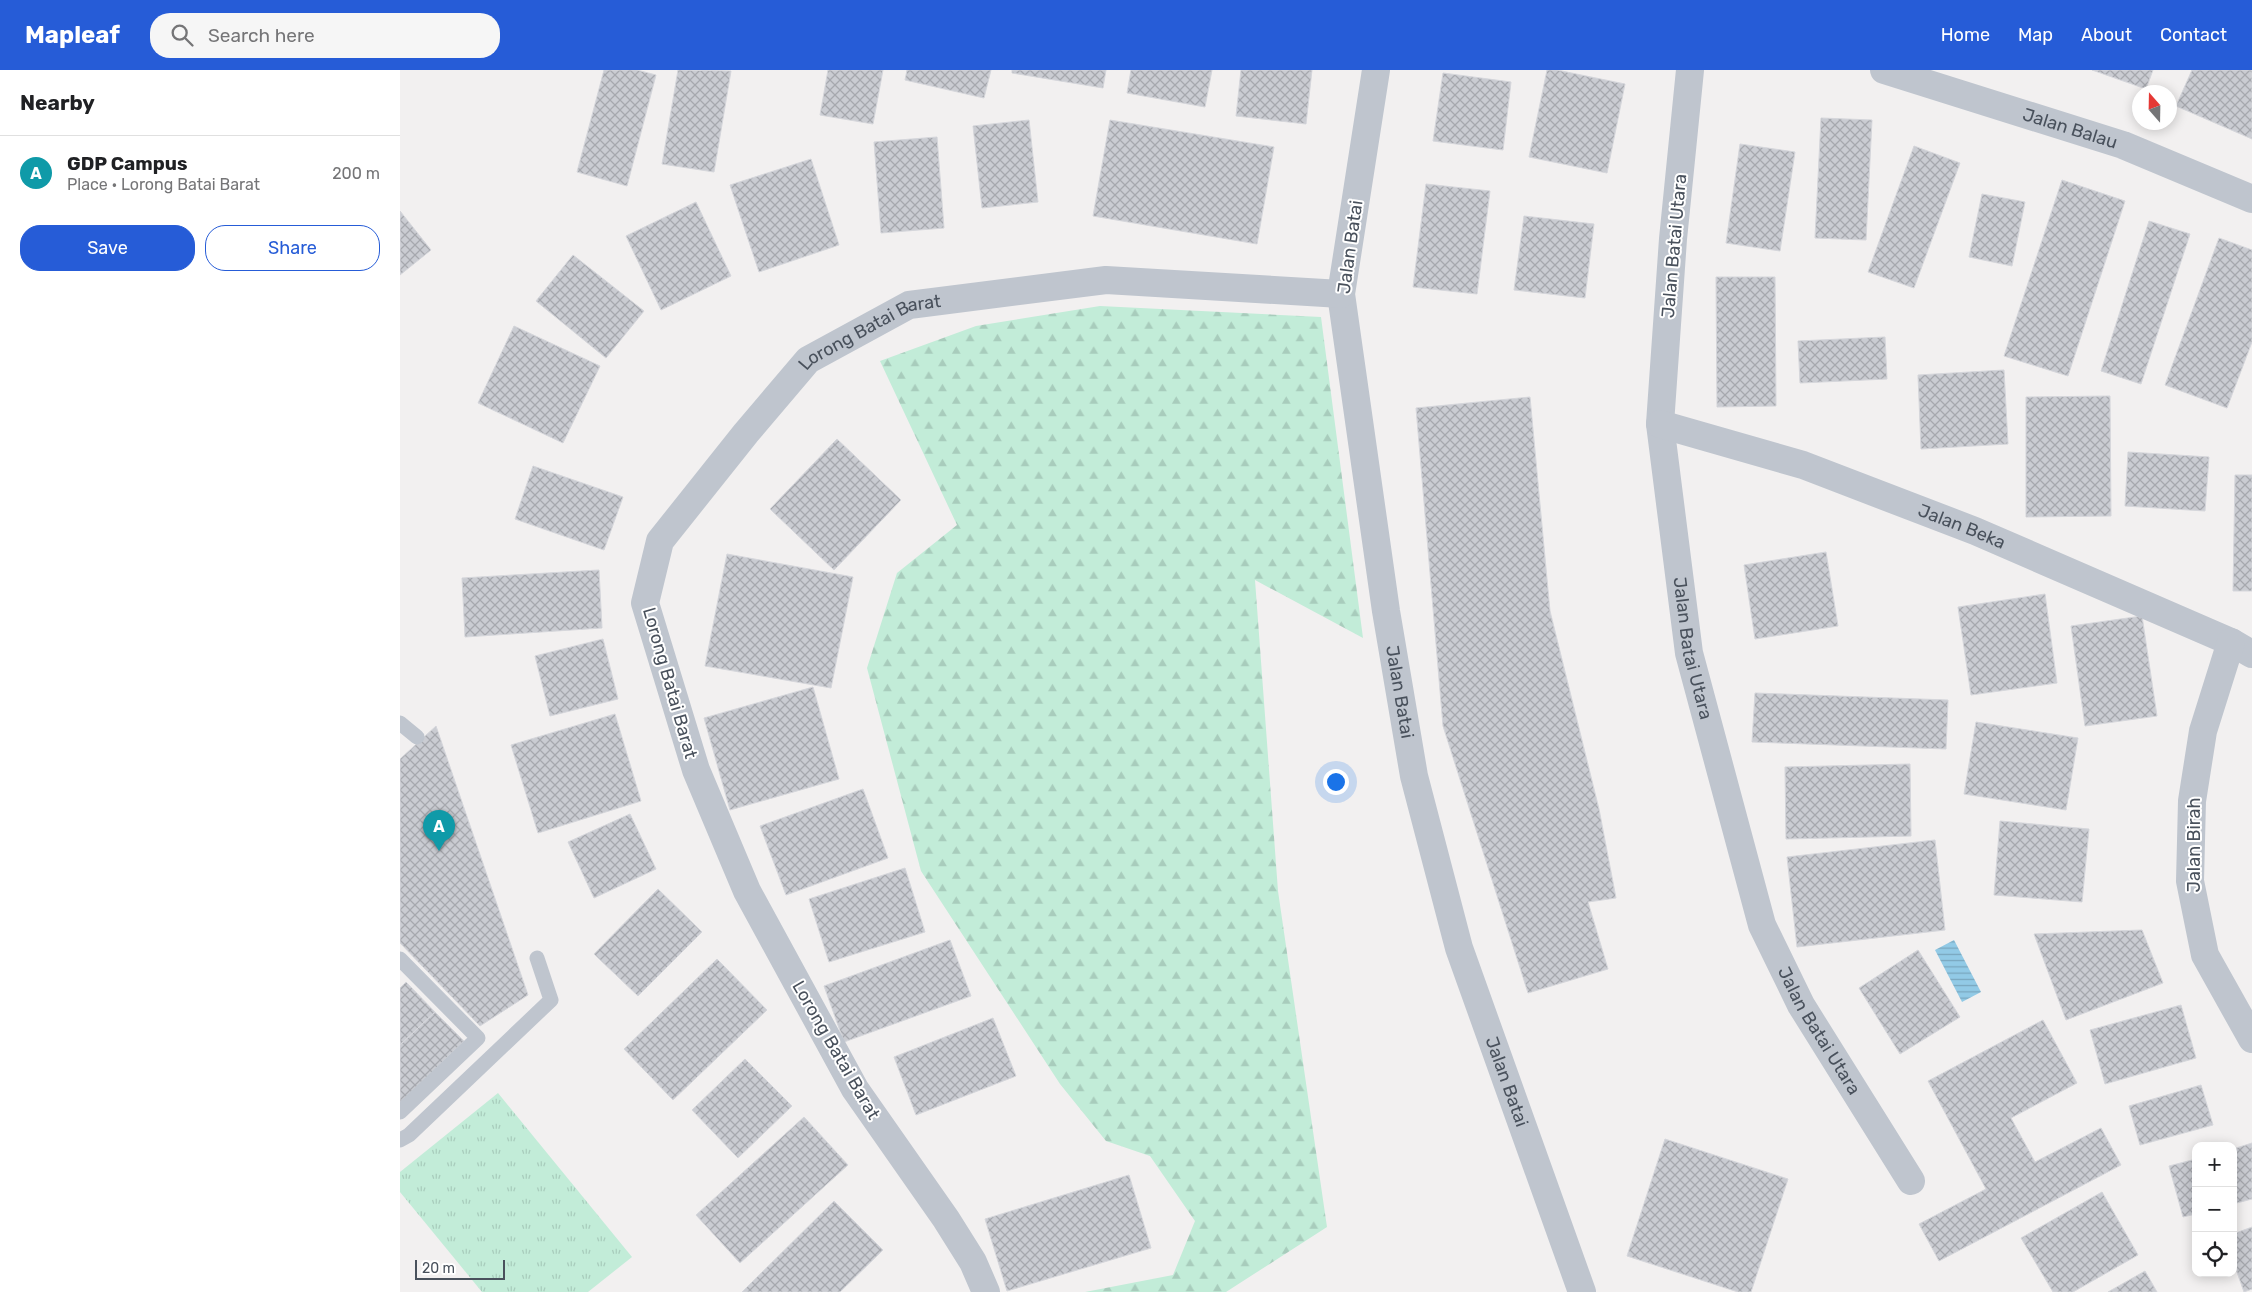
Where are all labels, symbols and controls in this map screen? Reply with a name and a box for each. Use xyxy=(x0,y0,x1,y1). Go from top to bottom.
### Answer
search box xyxy=(150,13,500,58)
text: Mapleaf xyxy=(25,21,120,49)
icon: search xyxy=(168,21,196,49)
text: Search here xyxy=(208,24,315,47)
text: Home xyxy=(1941,24,1990,46)
text: Map xyxy=(2018,24,2053,46)
text: About xyxy=(2081,24,2132,46)
text: Contact xyxy=(2160,24,2227,46)
north arrow xyxy=(2132,85,2177,130)
text: Nearby xyxy=(20,90,95,115)
street label: Jalan Balau xyxy=(2020,103,2120,154)
text: GDP Campus xyxy=(67,152,187,175)
text: A xyxy=(30,164,42,183)
text: 200 m xyxy=(332,164,380,183)
street label: Jalan Batai Utara xyxy=(1657,173,1691,319)
text: Place · Lorong Batai Barat xyxy=(67,175,260,194)
street label: Jalan Batai xyxy=(1333,199,1367,295)
button: Save xyxy=(20,225,195,271)
button: Share xyxy=(205,225,380,271)
street label: Lorong Batai Barat xyxy=(793,290,942,374)
street label: Jalan Beka xyxy=(1915,499,2009,554)
street label: Jalan Batai Utara xyxy=(1668,576,1717,722)
street label: Lorong Batai Barat xyxy=(638,605,702,761)
street label: Jalan Batai xyxy=(1381,644,1418,740)
your location xyxy=(1323,769,1349,795)
street label: Jalan Birah xyxy=(2183,798,2205,892)
pin: A xyxy=(423,810,455,851)
street label: Jalan Batai Utara xyxy=(1773,963,1865,1099)
street label: Lorong Batai Barat xyxy=(787,977,885,1123)
street label: Jalan Batai xyxy=(1481,1034,1533,1130)
map controls xyxy=(2192,1142,2237,1277)
button: + xyxy=(2192,1142,2237,1187)
button: − xyxy=(2192,1187,2237,1232)
button: locate xyxy=(2192,1232,2237,1277)
scale bar xyxy=(415,1257,505,1280)
text: 20 m xyxy=(422,1260,455,1277)

